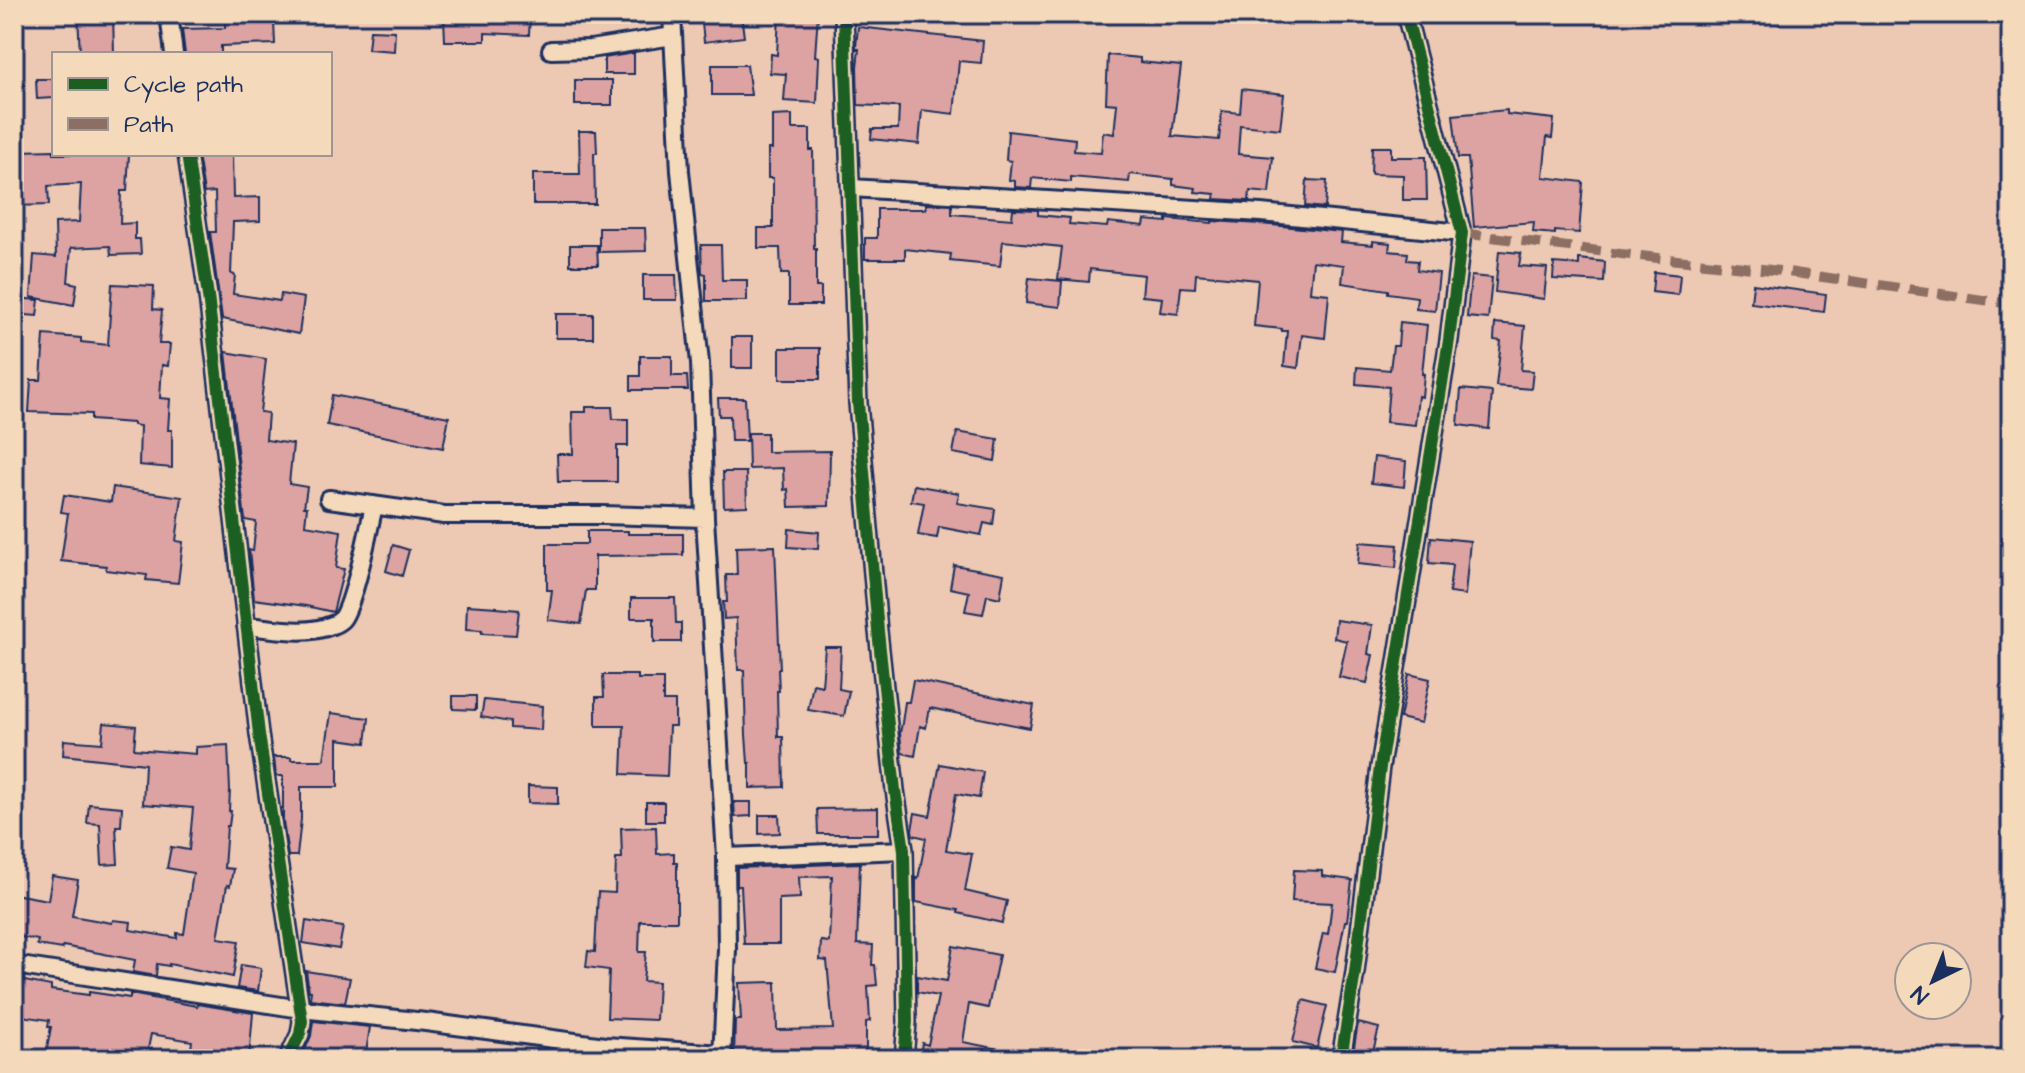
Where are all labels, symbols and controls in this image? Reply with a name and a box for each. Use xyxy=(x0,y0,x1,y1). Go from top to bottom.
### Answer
legend xyxy=(52,52,332,156)
text: Cycle path xyxy=(124,68,243,103)
text: Path xyxy=(124,108,173,142)
north arrow xyxy=(1893,941,1973,1021)
text: N xyxy=(1905,978,1936,1011)

